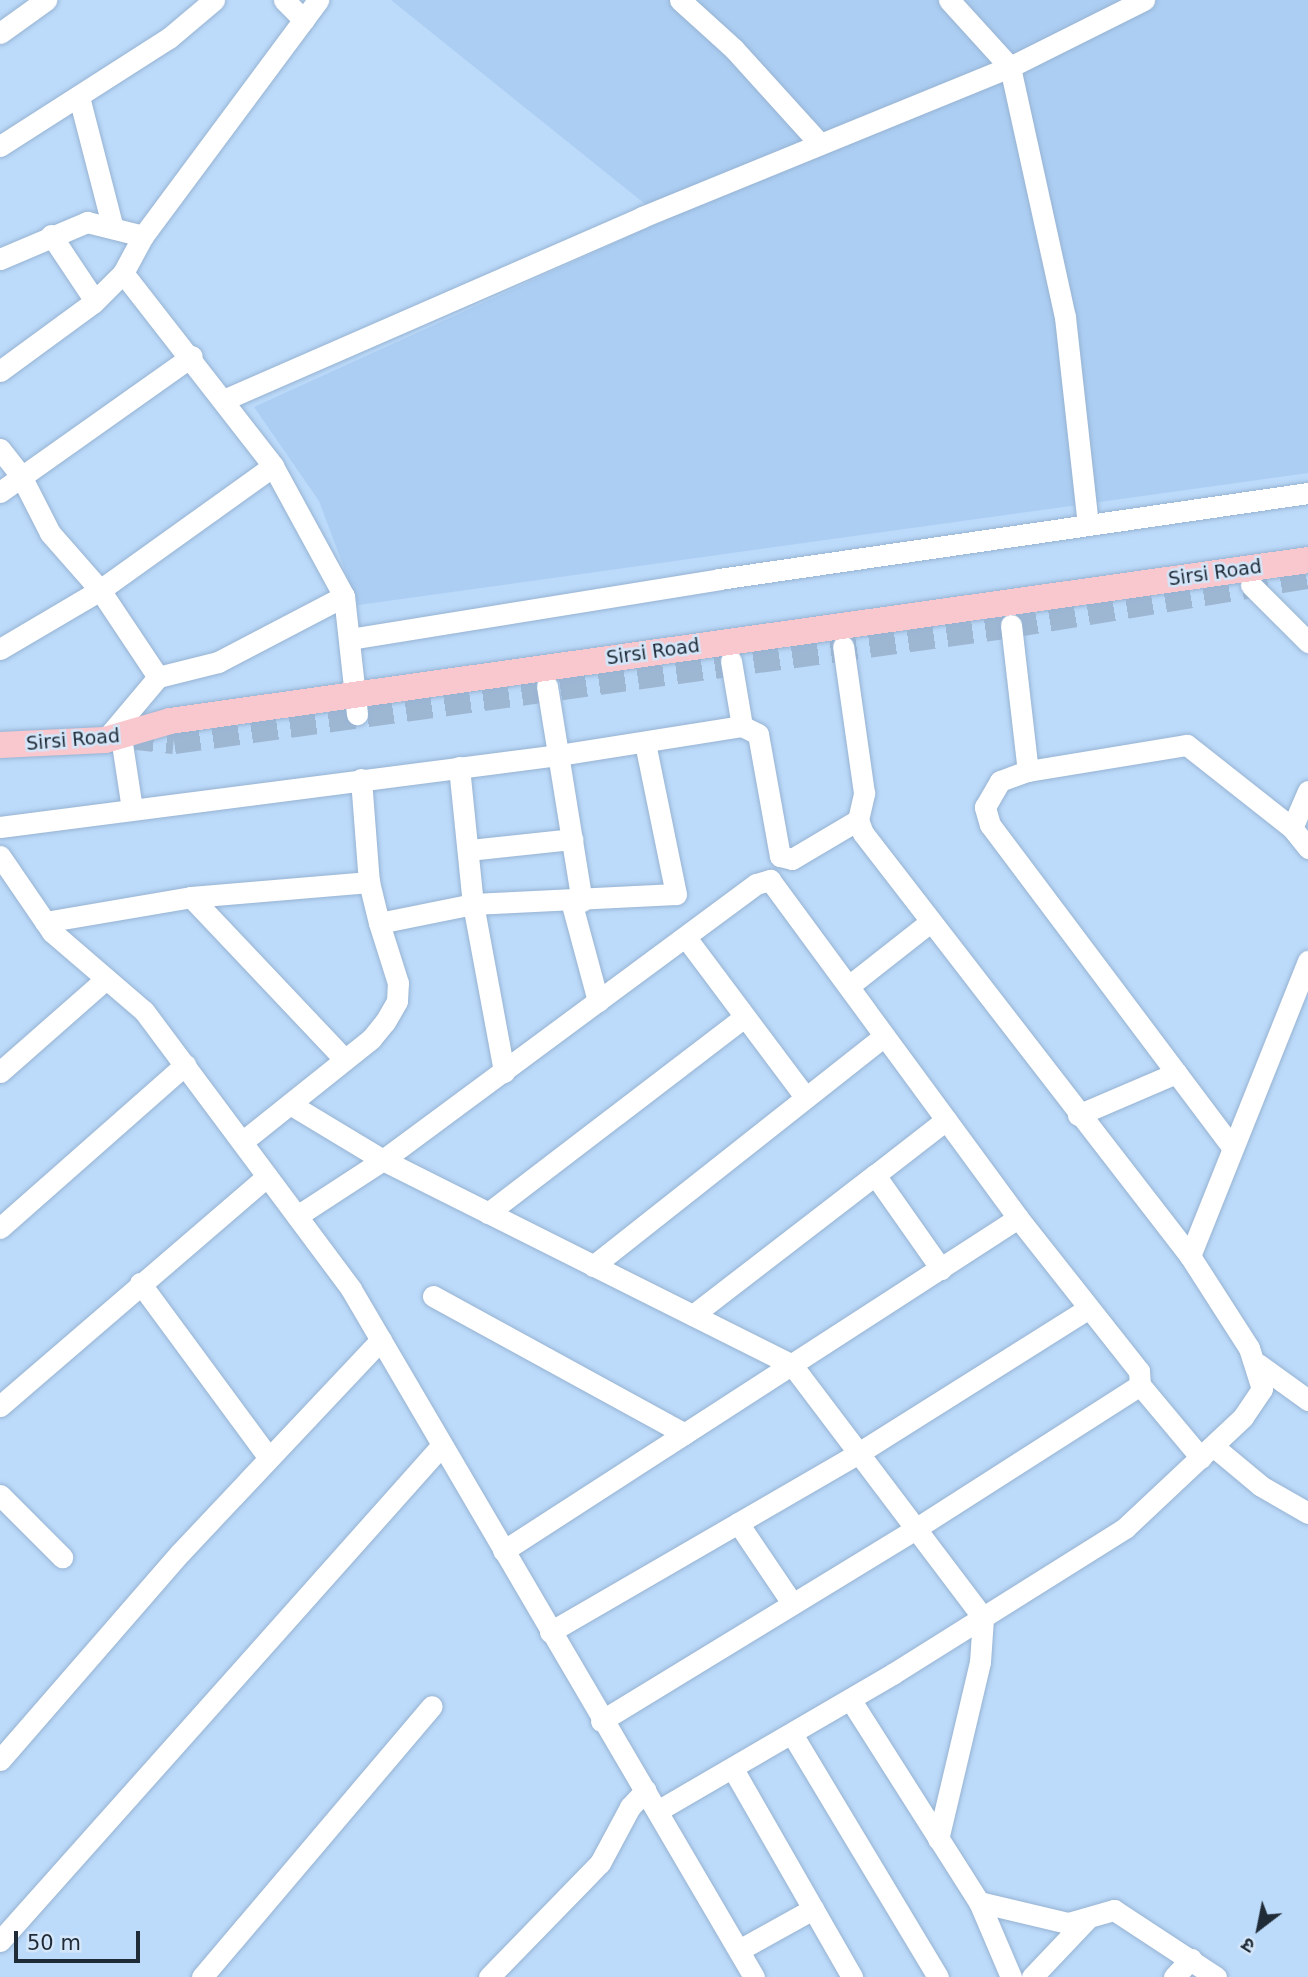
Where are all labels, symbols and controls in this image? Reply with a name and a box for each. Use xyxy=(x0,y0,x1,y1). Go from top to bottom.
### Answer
street label: Sirsi Road xyxy=(1167,555,1263,591)
street label: Sirsi Road xyxy=(605,634,701,670)
street label: Sirsi Road xyxy=(25,725,121,755)
north arrow xyxy=(1224,1893,1294,1963)
scale bar xyxy=(18,1918,144,1962)
text: 50 m xyxy=(27,1931,81,1955)
text: उ xyxy=(1237,1934,1258,1958)

